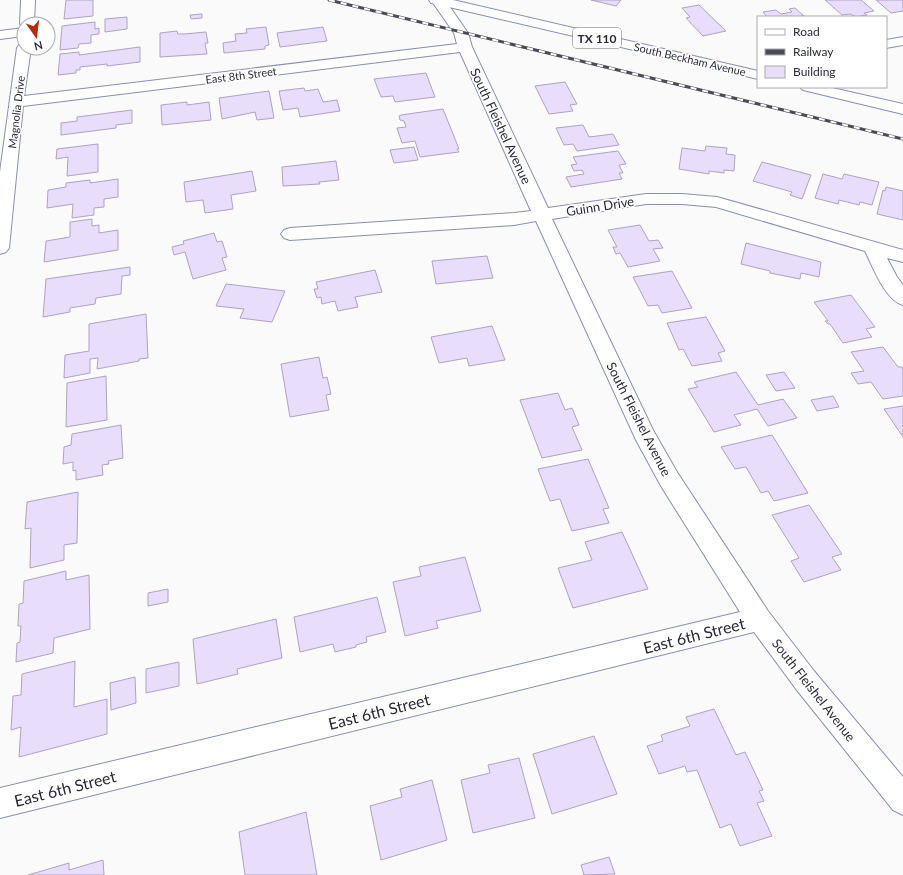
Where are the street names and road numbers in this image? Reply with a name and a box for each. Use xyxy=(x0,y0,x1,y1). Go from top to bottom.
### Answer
road number: TX 110 xyxy=(573,28,621,48)
street label: South Beckham Avenue xyxy=(633,40,747,78)
street label: East 8th Street xyxy=(205,64,277,86)
street label: South Fleishel Avenue xyxy=(467,66,535,187)
street label: Magnolia Drive xyxy=(5,75,27,149)
street label: Guinn Drive xyxy=(565,193,635,219)
street label: South Fleishel Avenue xyxy=(603,359,675,479)
street label: East 6th Street xyxy=(641,613,747,657)
street label: South Fleishel Avenue xyxy=(769,635,859,745)
street label: East 6th Street xyxy=(326,689,432,733)
street label: East 6th Street xyxy=(12,766,118,810)

